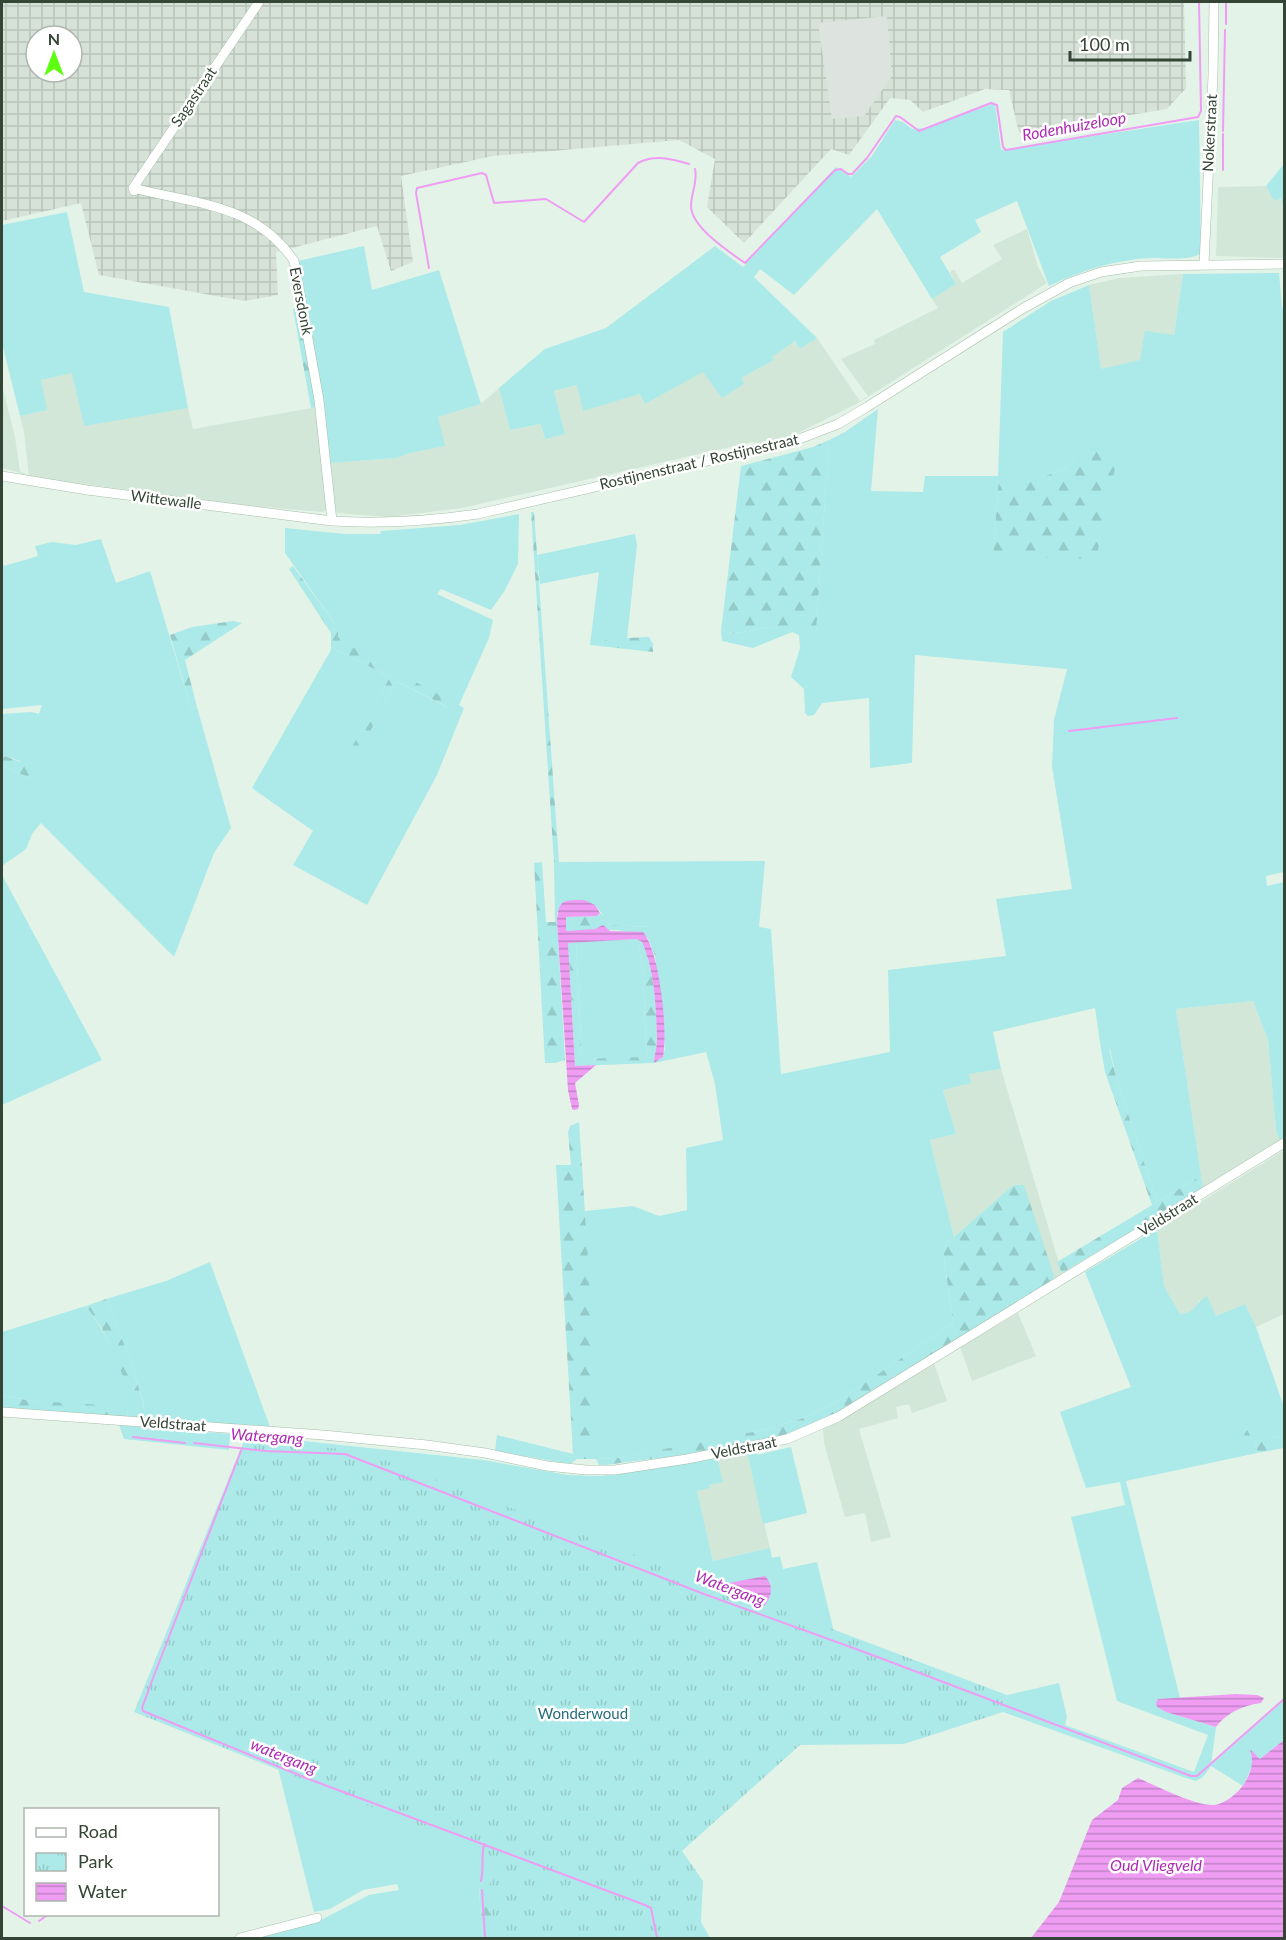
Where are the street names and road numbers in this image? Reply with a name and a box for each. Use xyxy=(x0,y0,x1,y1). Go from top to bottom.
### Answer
street label: Sagastraat xyxy=(167,63,220,130)
street label: Nokerstraat xyxy=(1198,93,1220,172)
street label: Eversdonk xyxy=(287,265,317,337)
street label: Rostijnenstraat / Rostijnestraat xyxy=(598,429,801,493)
street label: Wittewalle xyxy=(130,486,203,512)
street label: Veldstraat xyxy=(1135,1189,1201,1239)
street label: Veldstraat xyxy=(139,1412,207,1434)
street label: Veldstraat xyxy=(710,1432,779,1462)

